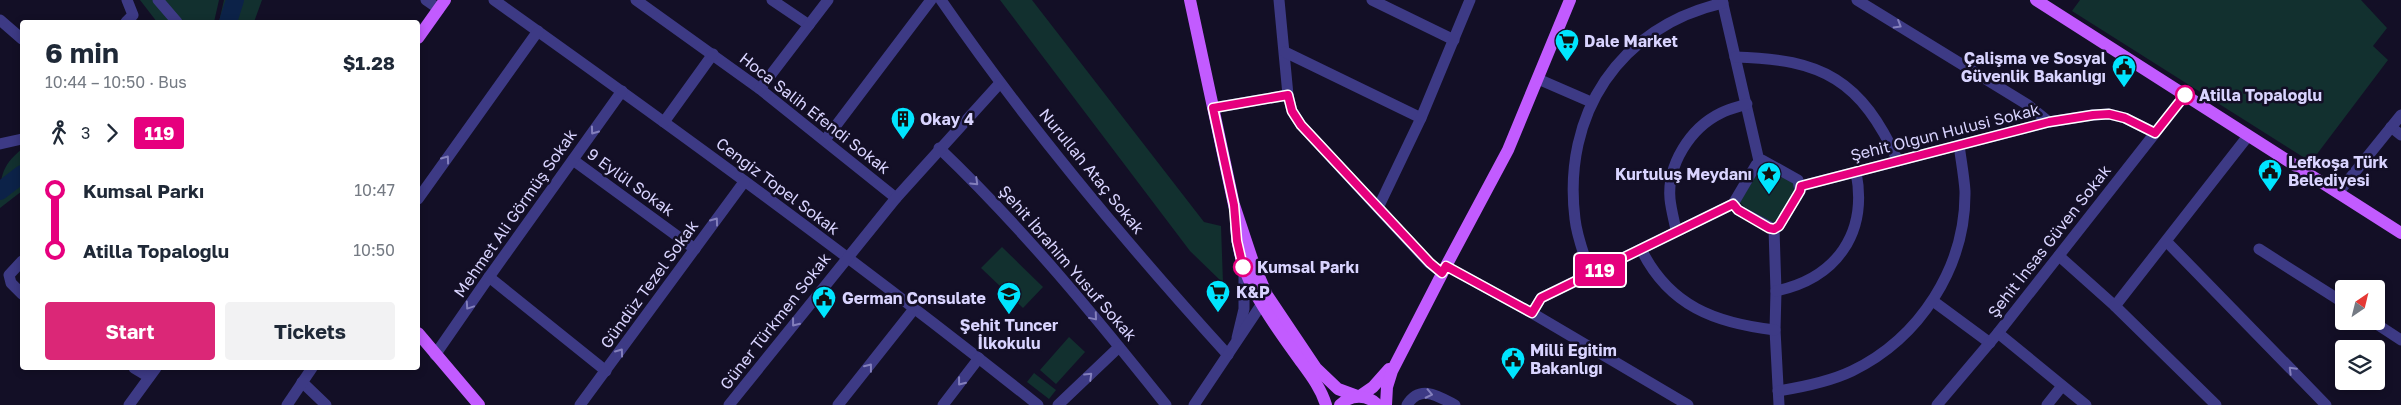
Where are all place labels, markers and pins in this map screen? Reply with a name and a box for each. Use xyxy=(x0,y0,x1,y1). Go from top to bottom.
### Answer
supermarket icon: Dale Market xyxy=(1554,28,1580,62)
place label: Dale Market xyxy=(1584,31,1678,51)
place label: Çalişma ve Sosyal Güvenlik Bakanlığı xyxy=(1961,48,2107,86)
public building icon: Çalişma ve Sosyal Güvenlik Bakanlığı xyxy=(2111,54,2137,88)
marker: Atilla Topaloğlu xyxy=(2175,85,2195,105)
place label: Atilla Topaloğlu xyxy=(2199,85,2322,105)
building icon: Okay 4 xyxy=(890,106,916,140)
place label: Okay 4 xyxy=(920,109,974,129)
place label: Lefkoşa Türk Belediyesi xyxy=(2288,152,2389,190)
public building icon: Lefkoşa Türk Belediyesi xyxy=(2257,158,2283,192)
place icon: Kurtuluş Meydanı xyxy=(1756,161,1782,195)
place label: Kurtuluş Meydanı xyxy=(1615,164,1752,184)
marker: Kumsal Parkı xyxy=(1233,257,1253,277)
place label: Kumsal Parkı xyxy=(1257,257,1359,277)
supermarket icon: K&P xyxy=(1205,279,1231,313)
school or university icon: Şehit Tuncer İlkokulu xyxy=(996,281,1022,315)
place label: K&P xyxy=(1236,282,1270,302)
public building icon: German Consulate xyxy=(811,285,837,319)
place label: German Consulate xyxy=(842,288,986,308)
place label: Şehit Tuncer İlkokulu xyxy=(960,315,1058,353)
place label: Milli Eğitim Bakanlığı xyxy=(1530,340,1617,378)
public building icon: Milli Eğitim Bakanlığı xyxy=(1500,346,1526,380)

